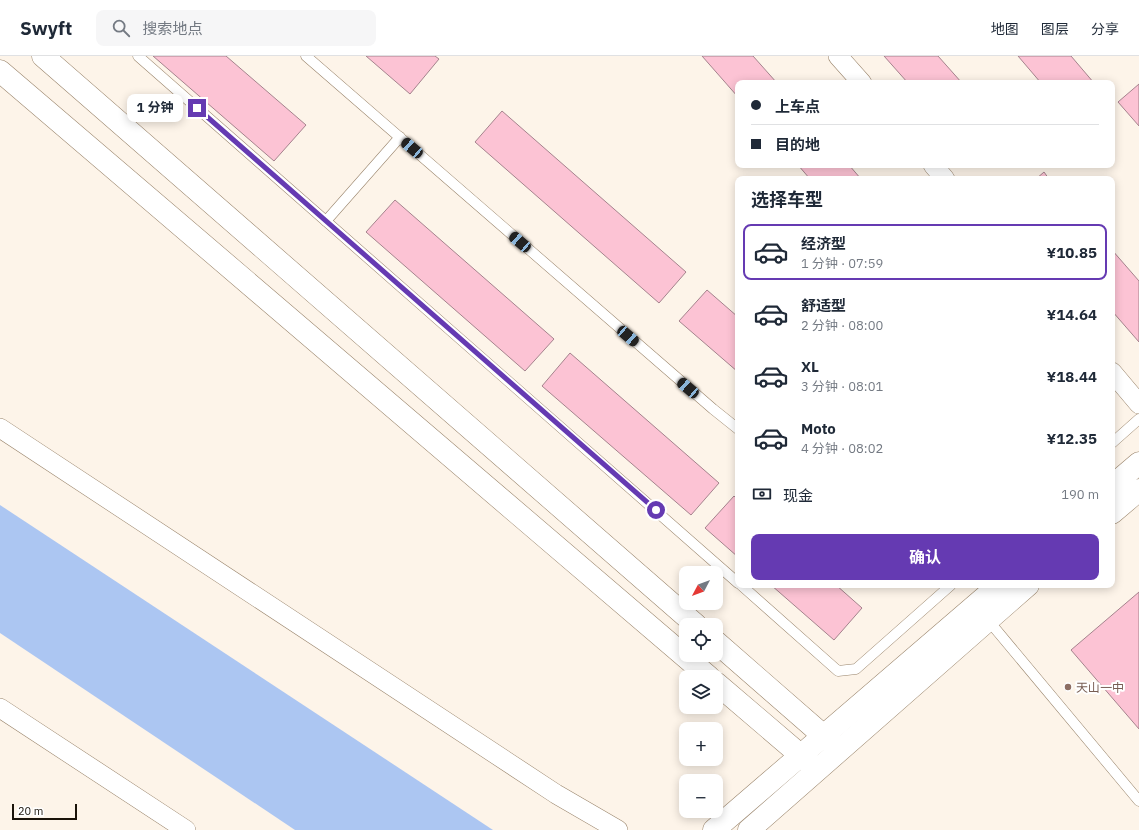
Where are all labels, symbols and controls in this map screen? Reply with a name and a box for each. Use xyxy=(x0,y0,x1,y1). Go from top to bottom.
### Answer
search box xyxy=(96,10,376,46)
text: Swyft xyxy=(20,16,72,40)
icon: search xyxy=(110,17,132,39)
text: 搜索地点 xyxy=(142,19,202,38)
text: 地图 xyxy=(991,20,1019,38)
text: 图层 xyxy=(1041,20,1069,38)
text: 分享 xyxy=(1091,20,1119,38)
callout: 1 分钟 xyxy=(127,94,183,122)
text: 上车点 xyxy=(775,97,820,116)
text: 1 分钟 xyxy=(137,99,173,116)
route end xyxy=(188,99,206,117)
text: 目的地 xyxy=(775,135,820,154)
car xyxy=(399,136,425,160)
text: 选择车型 xyxy=(751,188,823,211)
car xyxy=(507,230,533,254)
icon: car xyxy=(753,234,789,270)
text: 经济型 xyxy=(801,234,846,253)
text: ¥10.85 xyxy=(1047,243,1097,262)
text: 1 分钟 · 07:59 xyxy=(801,255,883,272)
icon: car xyxy=(753,296,789,332)
text: 舒适型 xyxy=(801,296,846,315)
text: ¥14.64 xyxy=(1047,305,1097,324)
text: 2 分钟 · 08:00 xyxy=(801,317,883,334)
car xyxy=(615,324,641,348)
text: XL xyxy=(801,357,819,376)
icon: car xyxy=(753,358,789,394)
text: ¥18.44 xyxy=(1047,367,1097,386)
car xyxy=(675,376,701,400)
text: 3 分钟 · 08:01 xyxy=(801,378,883,395)
text: Moto xyxy=(801,419,836,438)
icon: car xyxy=(753,420,789,456)
text: ¥12.35 xyxy=(1047,429,1097,448)
text: 4 分钟 · 08:02 xyxy=(801,440,883,457)
icon: cash xyxy=(751,483,773,505)
text: 现金 xyxy=(783,486,813,505)
text: 190 m xyxy=(1061,486,1099,503)
route start xyxy=(647,501,665,519)
button: 确认 xyxy=(751,534,1099,580)
north arrow xyxy=(679,566,723,610)
map controls xyxy=(679,566,723,818)
button: locate xyxy=(679,618,723,662)
button: layers xyxy=(679,670,723,714)
place label: 天山一中 xyxy=(1076,680,1124,695)
marker: 天山一中 xyxy=(1063,682,1073,692)
button: + xyxy=(679,722,723,766)
button: − xyxy=(679,774,723,818)
scale bar xyxy=(12,802,77,821)
text: 20 m xyxy=(18,804,43,818)

